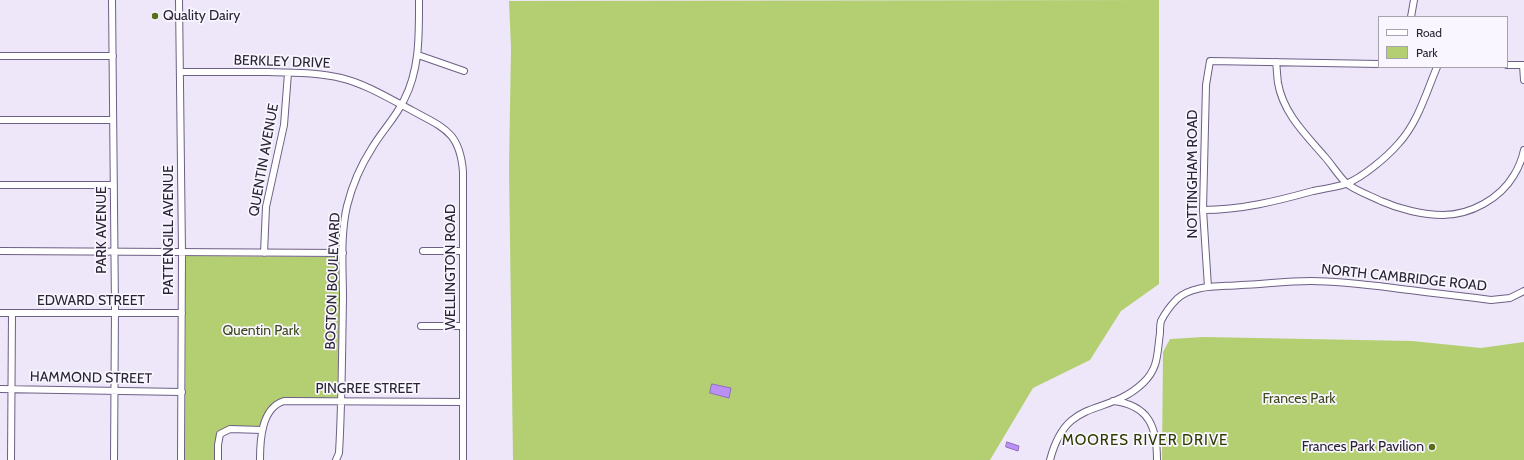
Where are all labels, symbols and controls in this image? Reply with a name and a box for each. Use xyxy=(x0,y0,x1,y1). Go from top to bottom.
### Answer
place label: Quality Dairy xyxy=(163,8,240,24)
marker: Quality Dairy xyxy=(150,11,160,21)
legend xyxy=(1378,16,1508,68)
text: Road xyxy=(1416,25,1442,40)
text: Park xyxy=(1416,45,1438,60)
street label: BERKLEY DRIVE xyxy=(233,52,331,72)
street label: QUENTIN AVENUE xyxy=(246,102,282,218)
street label: NOTTINGHAM ROAD xyxy=(1185,110,1201,238)
street label: PATTENGILL AVENUE xyxy=(161,165,177,295)
street label: PARK AVENUE xyxy=(94,186,110,274)
street label: WELLINGTON ROAD xyxy=(443,204,459,330)
street label: BOSTON BOULEVARD xyxy=(322,212,344,350)
street label: NORTH CAMBRIDGE ROAD xyxy=(1320,261,1488,295)
street label: EDWARD STREET xyxy=(37,293,145,309)
park label: Quentin Park xyxy=(223,323,299,339)
street label: HAMMOND STREET xyxy=(30,369,152,387)
street label: PINGREE STREET xyxy=(316,381,420,397)
park label: Frances Park xyxy=(1262,391,1336,407)
district label: MOORES RIVER DRIVE xyxy=(1062,432,1228,450)
place label: Frances Park Pavilion xyxy=(1302,439,1424,455)
marker: Frances Park Pavilion xyxy=(1427,442,1437,452)

